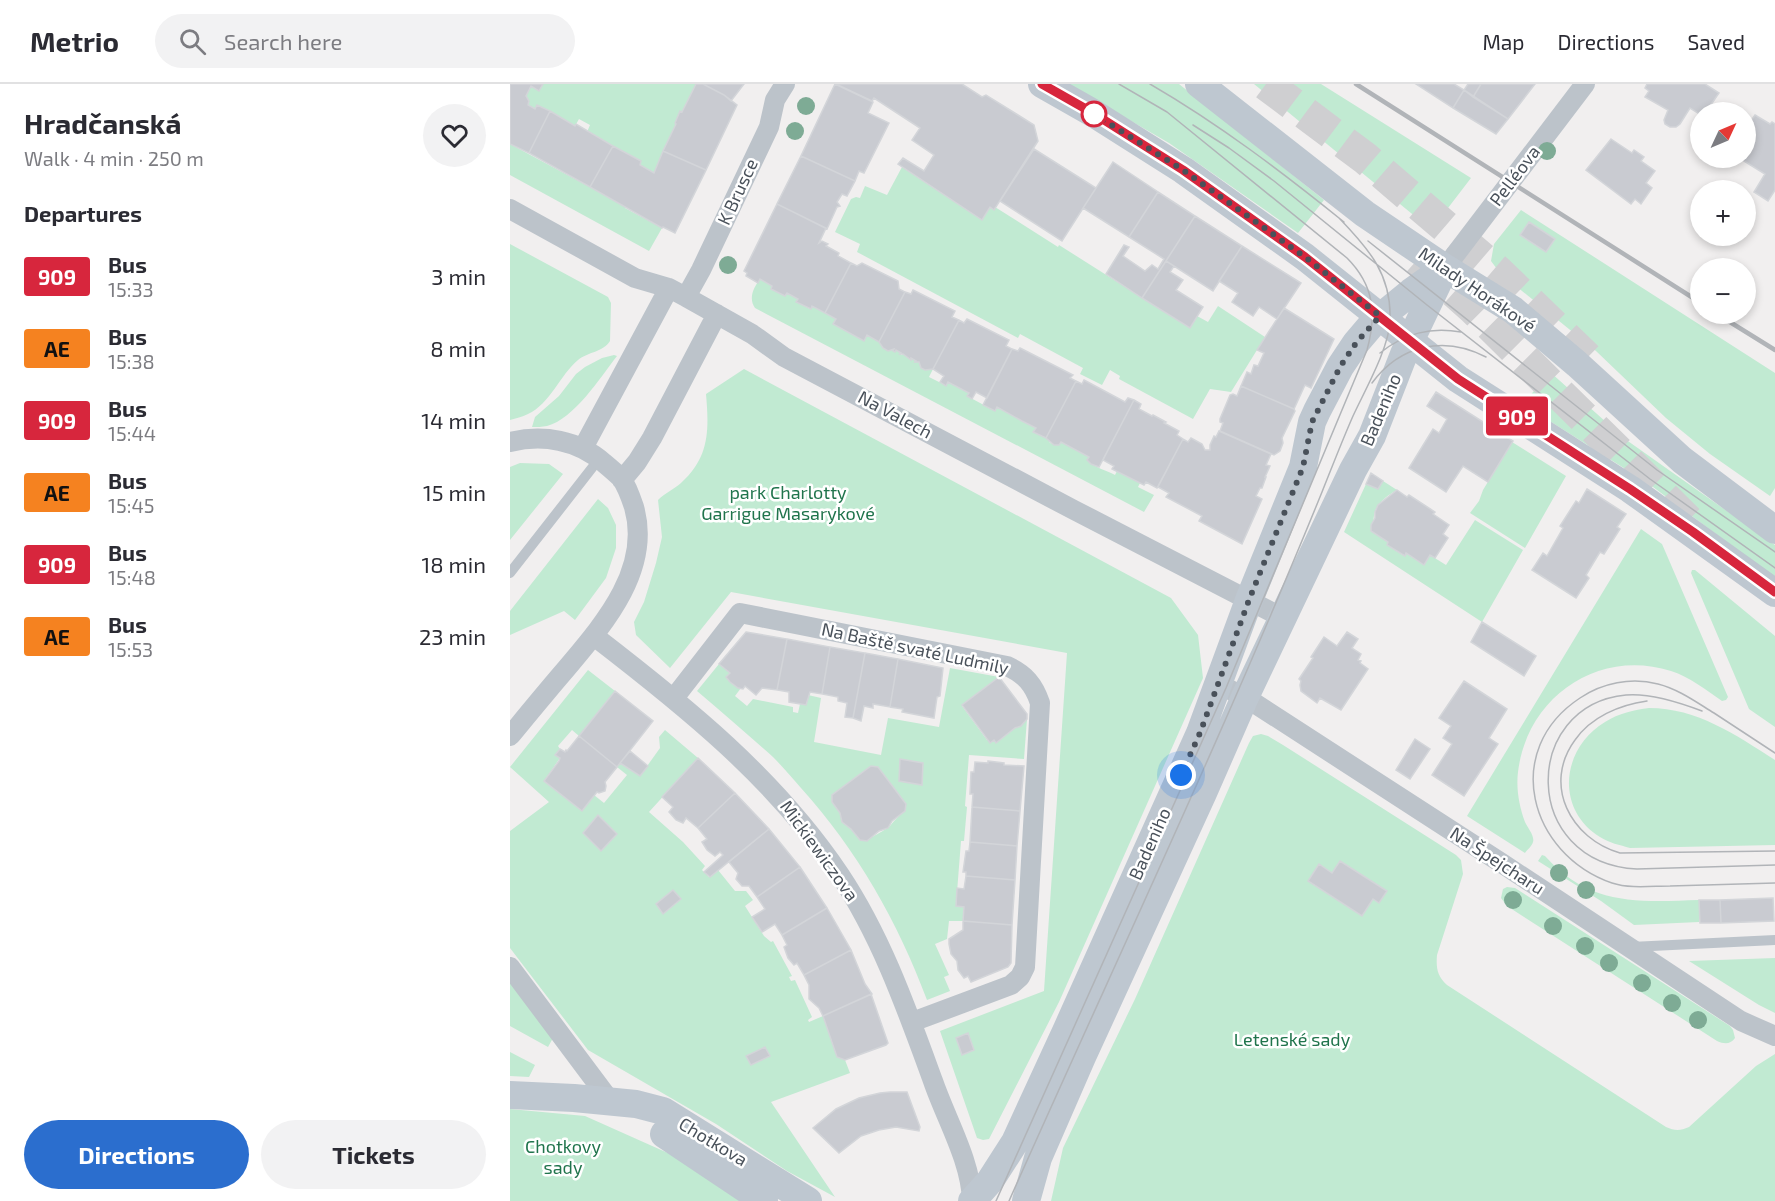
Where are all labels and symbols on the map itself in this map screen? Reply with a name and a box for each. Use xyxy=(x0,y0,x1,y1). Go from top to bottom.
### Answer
unlabelled marker xyxy=(1081,101,1107,127)
north arrow xyxy=(1690,102,1756,168)
street label: Pelléova xyxy=(1484,141,1544,210)
street label: K Brusce xyxy=(712,155,762,228)
street label: Milady Horákové xyxy=(1415,242,1540,336)
street label: Badeniho xyxy=(1355,370,1405,449)
street label: Na Valech xyxy=(855,385,936,443)
line badge: 909 xyxy=(1482,396,1552,436)
park label: park Charlotty Garrigue Masarykové xyxy=(701,481,875,524)
street label: Na Baště svaté Ludmily xyxy=(820,617,1011,679)
your location xyxy=(1166,760,1196,790)
street label: Mickiewiczova xyxy=(776,796,864,905)
street label: Badeniho xyxy=(1123,804,1175,883)
street label: Na Špejcharu xyxy=(1446,822,1549,899)
park label: Letenské sady xyxy=(1234,1028,1351,1050)
street label: Chotkova xyxy=(675,1112,752,1170)
park label: Chotkovy sady xyxy=(525,1135,601,1178)

